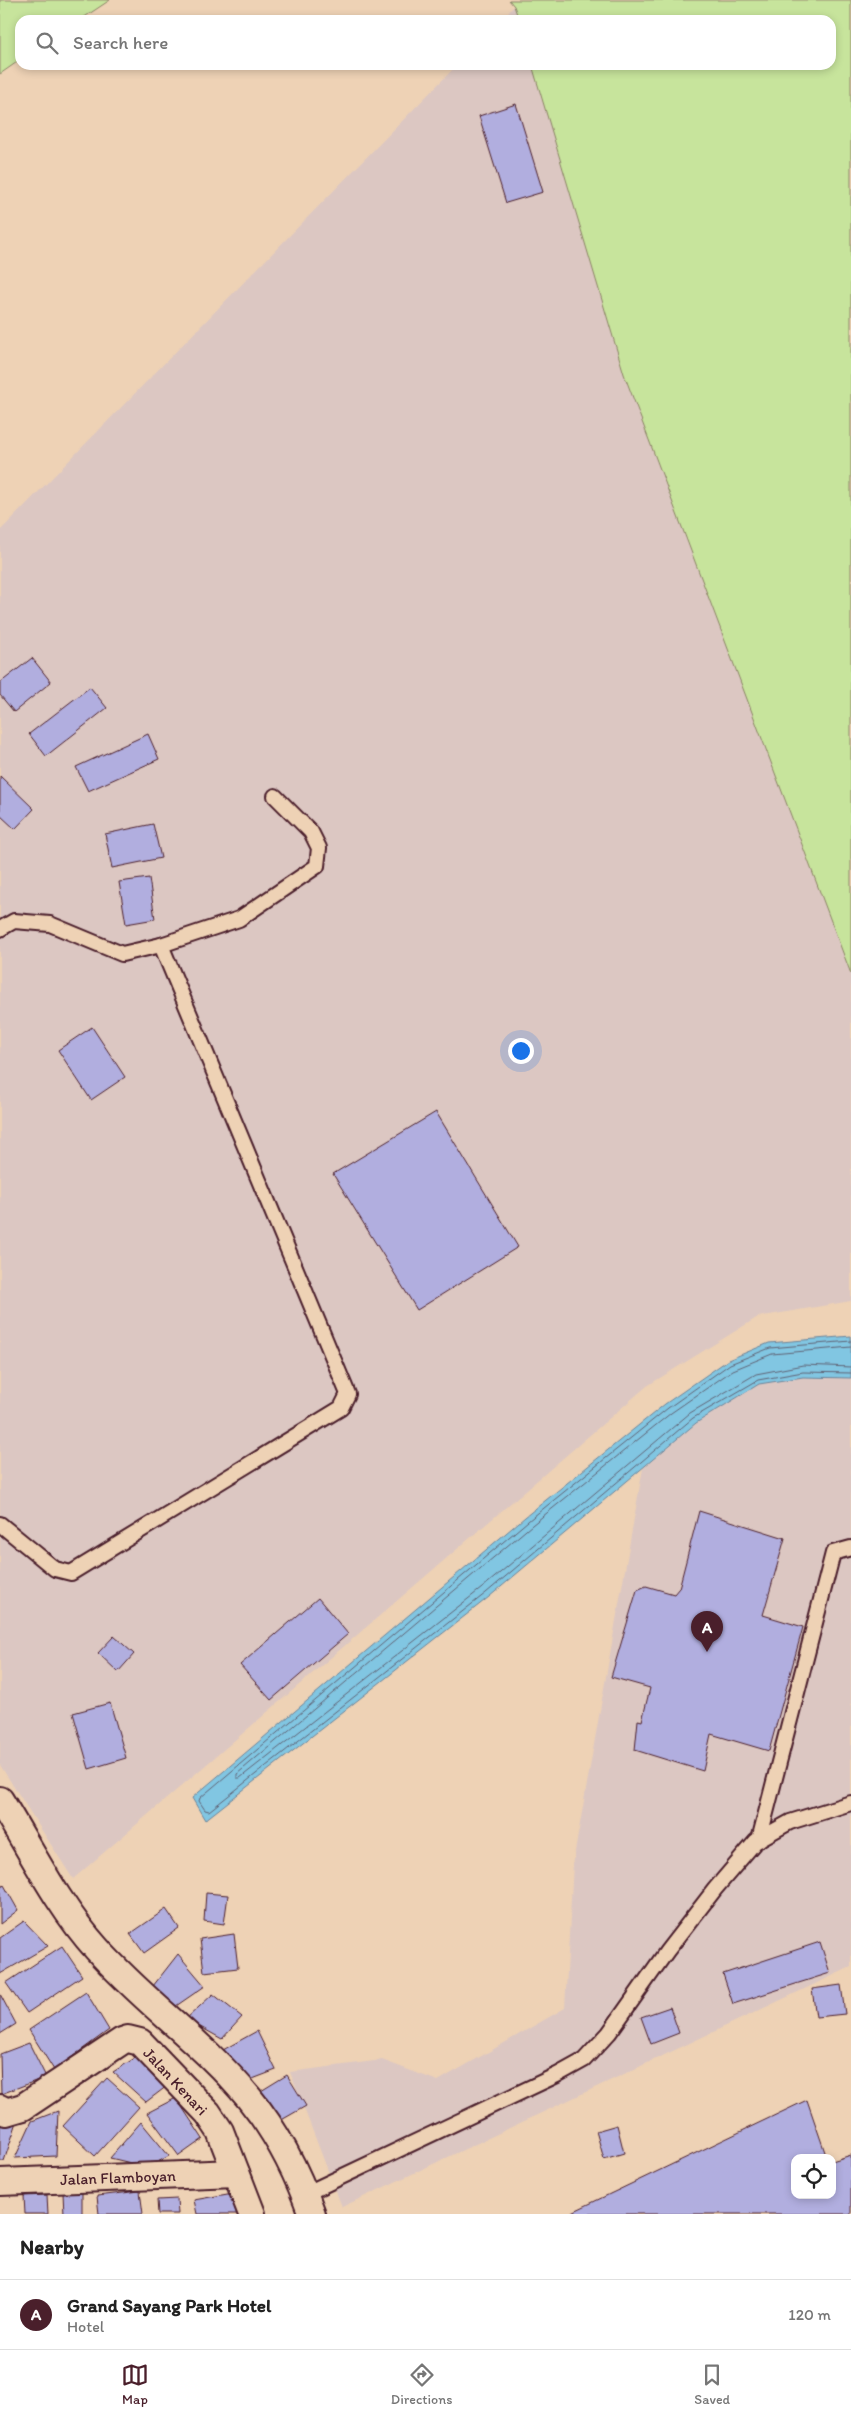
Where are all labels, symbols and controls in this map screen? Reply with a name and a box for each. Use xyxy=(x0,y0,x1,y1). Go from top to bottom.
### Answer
search box xyxy=(15,15,836,70)
icon: search xyxy=(33,29,61,57)
text: Search here xyxy=(73,31,168,54)
your location xyxy=(508,1038,534,1064)
pin: A xyxy=(691,1611,723,1652)
street label: Jalan Kenari xyxy=(139,2043,212,2119)
map controls xyxy=(791,2154,836,2199)
button: locate xyxy=(791,2154,836,2199)
street label: Jalan Flamboyan xyxy=(60,2166,176,2189)
text: Nearby xyxy=(20,2234,84,2259)
text: Grand Sayang Park Hotel xyxy=(67,2294,271,2317)
text: A xyxy=(31,2305,41,2324)
text: 120 m xyxy=(788,2305,831,2324)
text: Hotel xyxy=(67,2317,104,2336)
tab: Map xyxy=(121,2361,149,2408)
tab: Directions xyxy=(391,2361,452,2408)
tab: Saved xyxy=(694,2361,730,2408)

